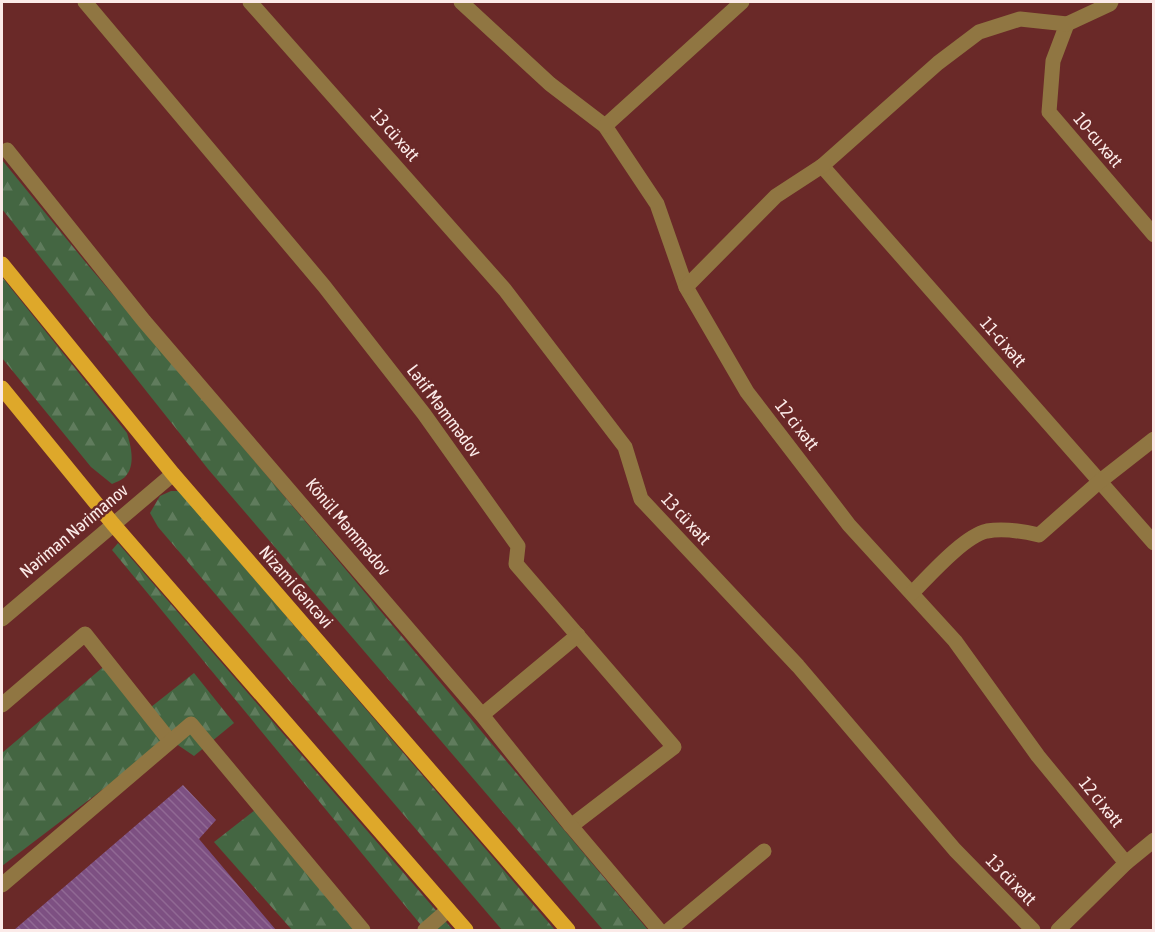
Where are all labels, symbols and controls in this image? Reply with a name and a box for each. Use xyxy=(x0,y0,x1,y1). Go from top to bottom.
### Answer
street label: 13 cü xətt xyxy=(367,104,424,165)
street label: 10-cu xətt xyxy=(1069,108,1127,171)
street label: 11-ci xətt xyxy=(976,312,1031,371)
street label: Lətif Məmmədov xyxy=(403,360,486,461)
street label: 12 ci xətt xyxy=(771,395,824,454)
street label: Könül Məmmədov xyxy=(302,474,395,579)
street label: Nəriman Nərimanov xyxy=(15,479,132,582)
street label: 13 cü xətt xyxy=(657,489,715,549)
street label: Nizami Gəncəvi xyxy=(255,541,338,632)
street label: 12 ci xətt xyxy=(1075,772,1128,831)
street label: 13 cü xətt xyxy=(982,850,1041,910)

